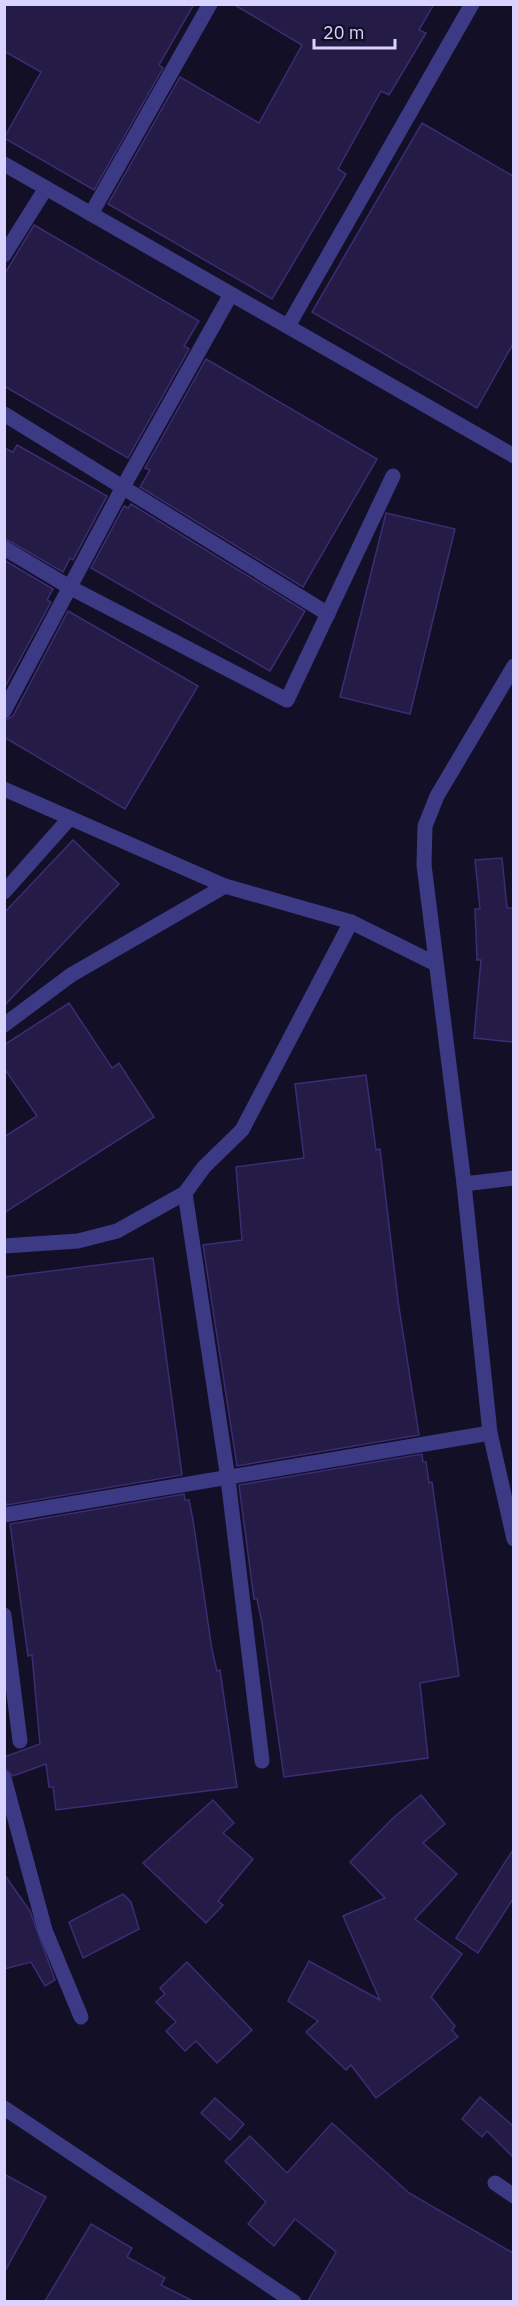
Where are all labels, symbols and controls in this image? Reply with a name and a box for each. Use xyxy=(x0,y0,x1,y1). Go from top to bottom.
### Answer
scale bar xyxy=(314,12,395,50)
text: 20 m xyxy=(323,21,365,44)

